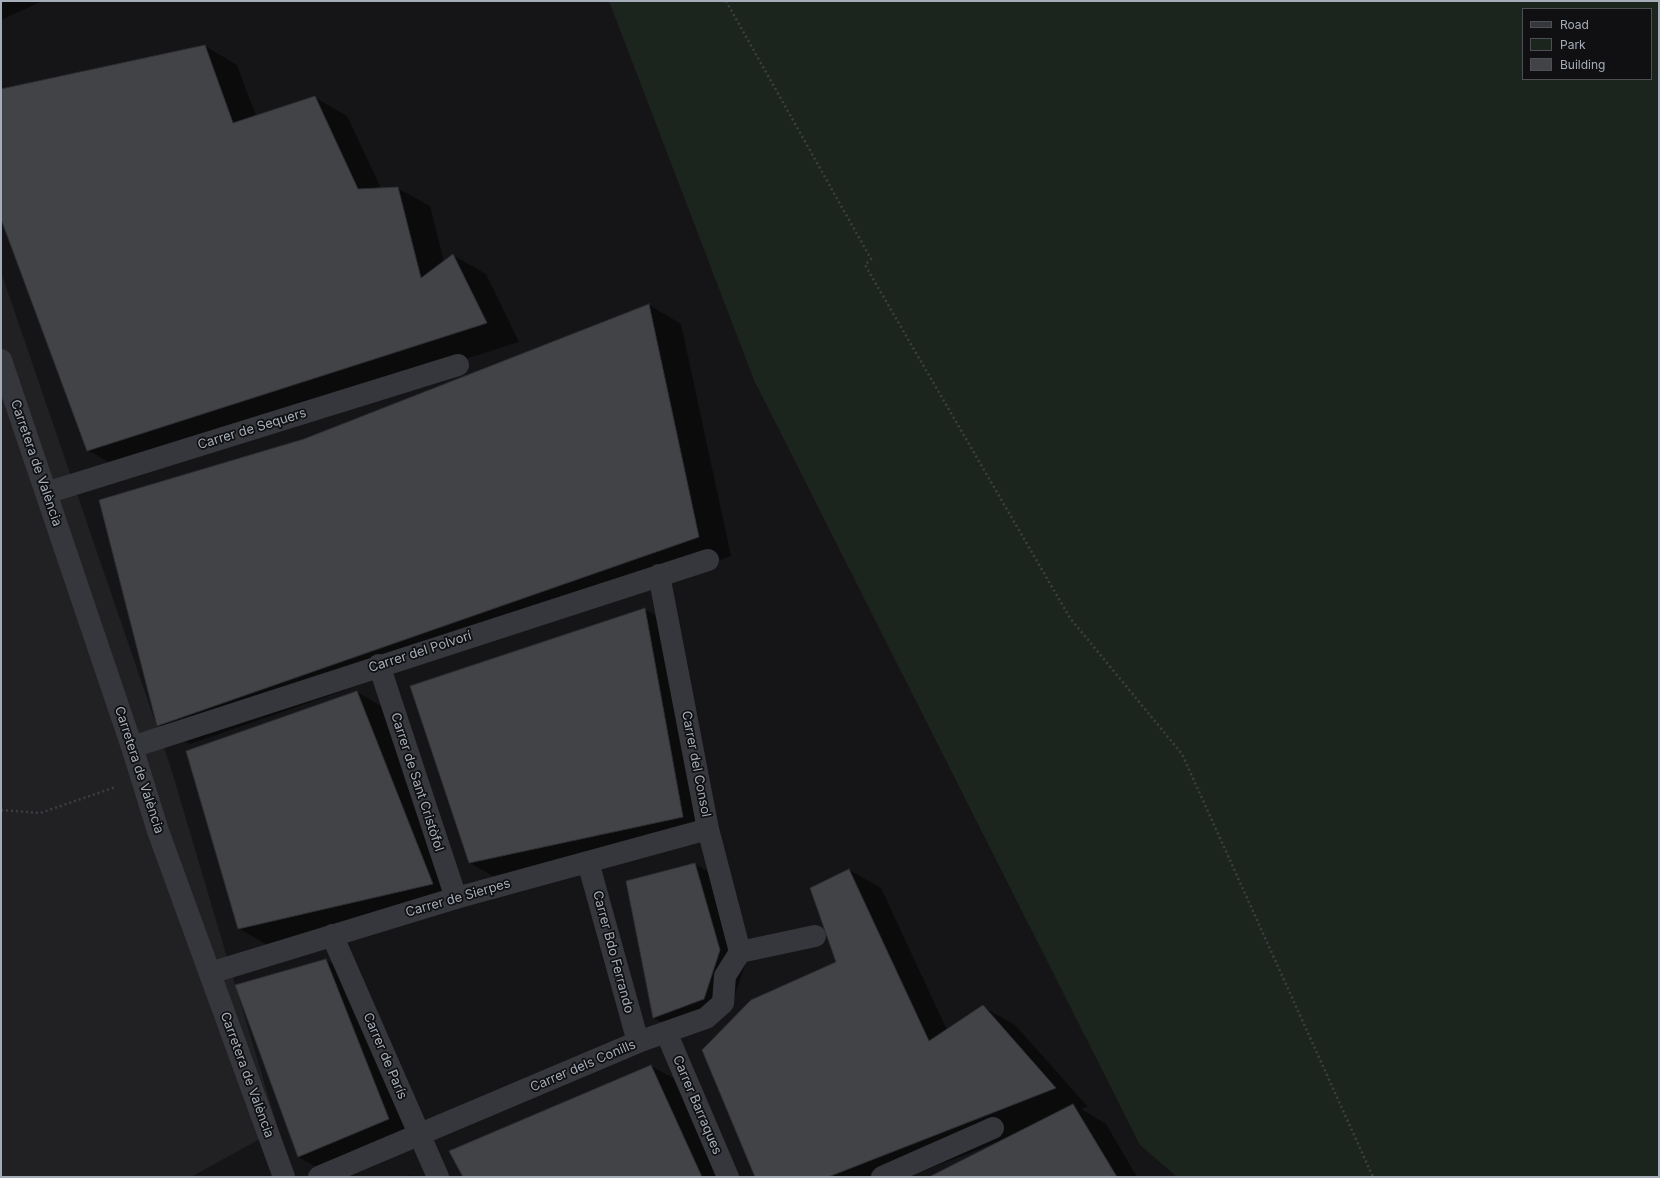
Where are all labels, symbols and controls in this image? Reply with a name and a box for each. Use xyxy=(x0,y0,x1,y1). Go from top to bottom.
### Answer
legend xyxy=(1522,8,1652,80)
text: Road xyxy=(1560,17,1589,32)
text: Park xyxy=(1560,37,1586,52)
text: Building xyxy=(1560,57,1605,72)
street label: Carretera de València xyxy=(7,398,65,528)
street label: Carrer de Sequers xyxy=(196,405,308,453)
street label: Carrer del Polvorí xyxy=(367,628,473,676)
street label: Carretera de València xyxy=(111,704,167,836)
street label: Carrer del Consol xyxy=(678,710,714,818)
street label: Carrer de Sant Cristòfol xyxy=(387,711,447,853)
street label: Carrer de Sierpes xyxy=(404,876,512,920)
street label: Carrer Bdo Ferrando xyxy=(589,889,637,1015)
street label: Carretera de València xyxy=(217,1010,277,1140)
street label: Carrer de París xyxy=(360,1010,410,1102)
street label: Carrer dels Conills xyxy=(528,1037,638,1095)
street label: Carrer Barraques xyxy=(669,1053,725,1157)

